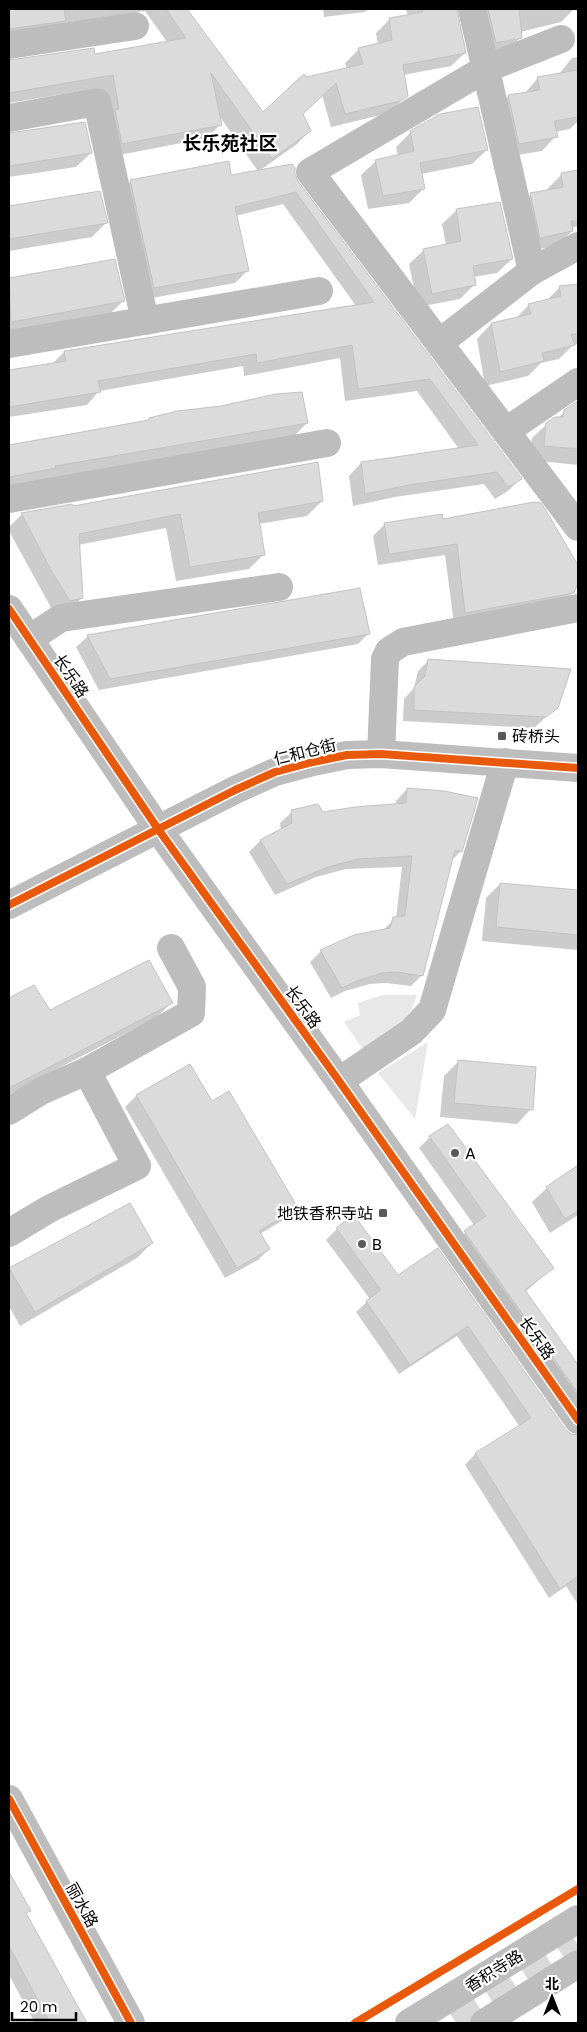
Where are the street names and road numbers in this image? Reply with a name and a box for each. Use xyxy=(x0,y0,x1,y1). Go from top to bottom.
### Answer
street label: 长乐路 xyxy=(48,650,94,702)
street label: 仁和仓街 xyxy=(271,733,339,771)
street label: 长乐路 xyxy=(280,981,326,1033)
street label: 长乐路 xyxy=(514,1312,560,1364)
street label: 丽水路 xyxy=(60,1878,104,1932)
street label: 香积寺路 xyxy=(461,1944,527,1998)

